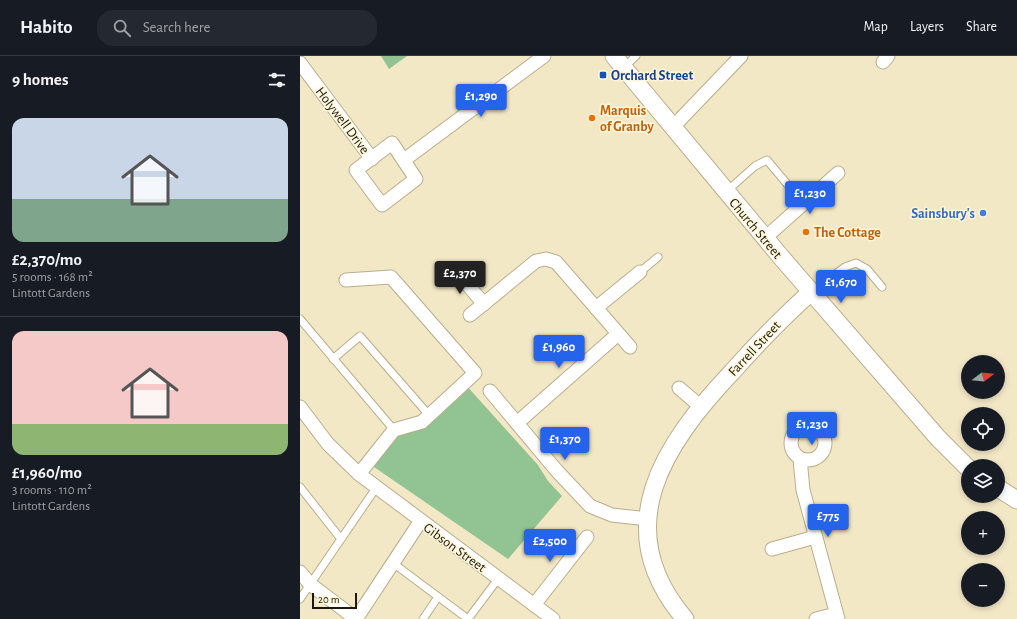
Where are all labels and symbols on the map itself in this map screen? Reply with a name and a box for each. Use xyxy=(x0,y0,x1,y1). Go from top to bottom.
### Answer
place label: Orchard Street xyxy=(611,69,693,83)
marker: Orchard Street xyxy=(598,70,608,80)
pin: £1,290 xyxy=(448,84,514,118)
street label: Holywell Drive xyxy=(313,85,372,157)
place label: Marquis of Granby xyxy=(600,104,654,134)
marker: Marquis of Granby xyxy=(587,113,597,123)
pin: £1,230 xyxy=(777,181,843,215)
street label: Church Street xyxy=(726,196,785,262)
place label: Sainsbury's xyxy=(911,207,975,221)
marker: Sainsbury's xyxy=(978,208,988,218)
place label: The Cottage xyxy=(814,226,881,240)
marker: The Cottage xyxy=(801,227,811,237)
pin: £2,370 xyxy=(427,261,493,295)
pin: £1,670 xyxy=(808,270,874,304)
street label: Farrell Street xyxy=(726,318,784,379)
pin: £1,960 xyxy=(526,335,592,369)
north arrow xyxy=(961,355,1005,399)
pin: £1,230 xyxy=(779,412,845,446)
pin: £1,370 xyxy=(532,427,598,461)
pin: £775 xyxy=(804,504,852,538)
street label: Gibson Street xyxy=(421,521,489,575)
pin: £2,500 xyxy=(517,529,583,563)
scale bar xyxy=(312,591,357,610)

